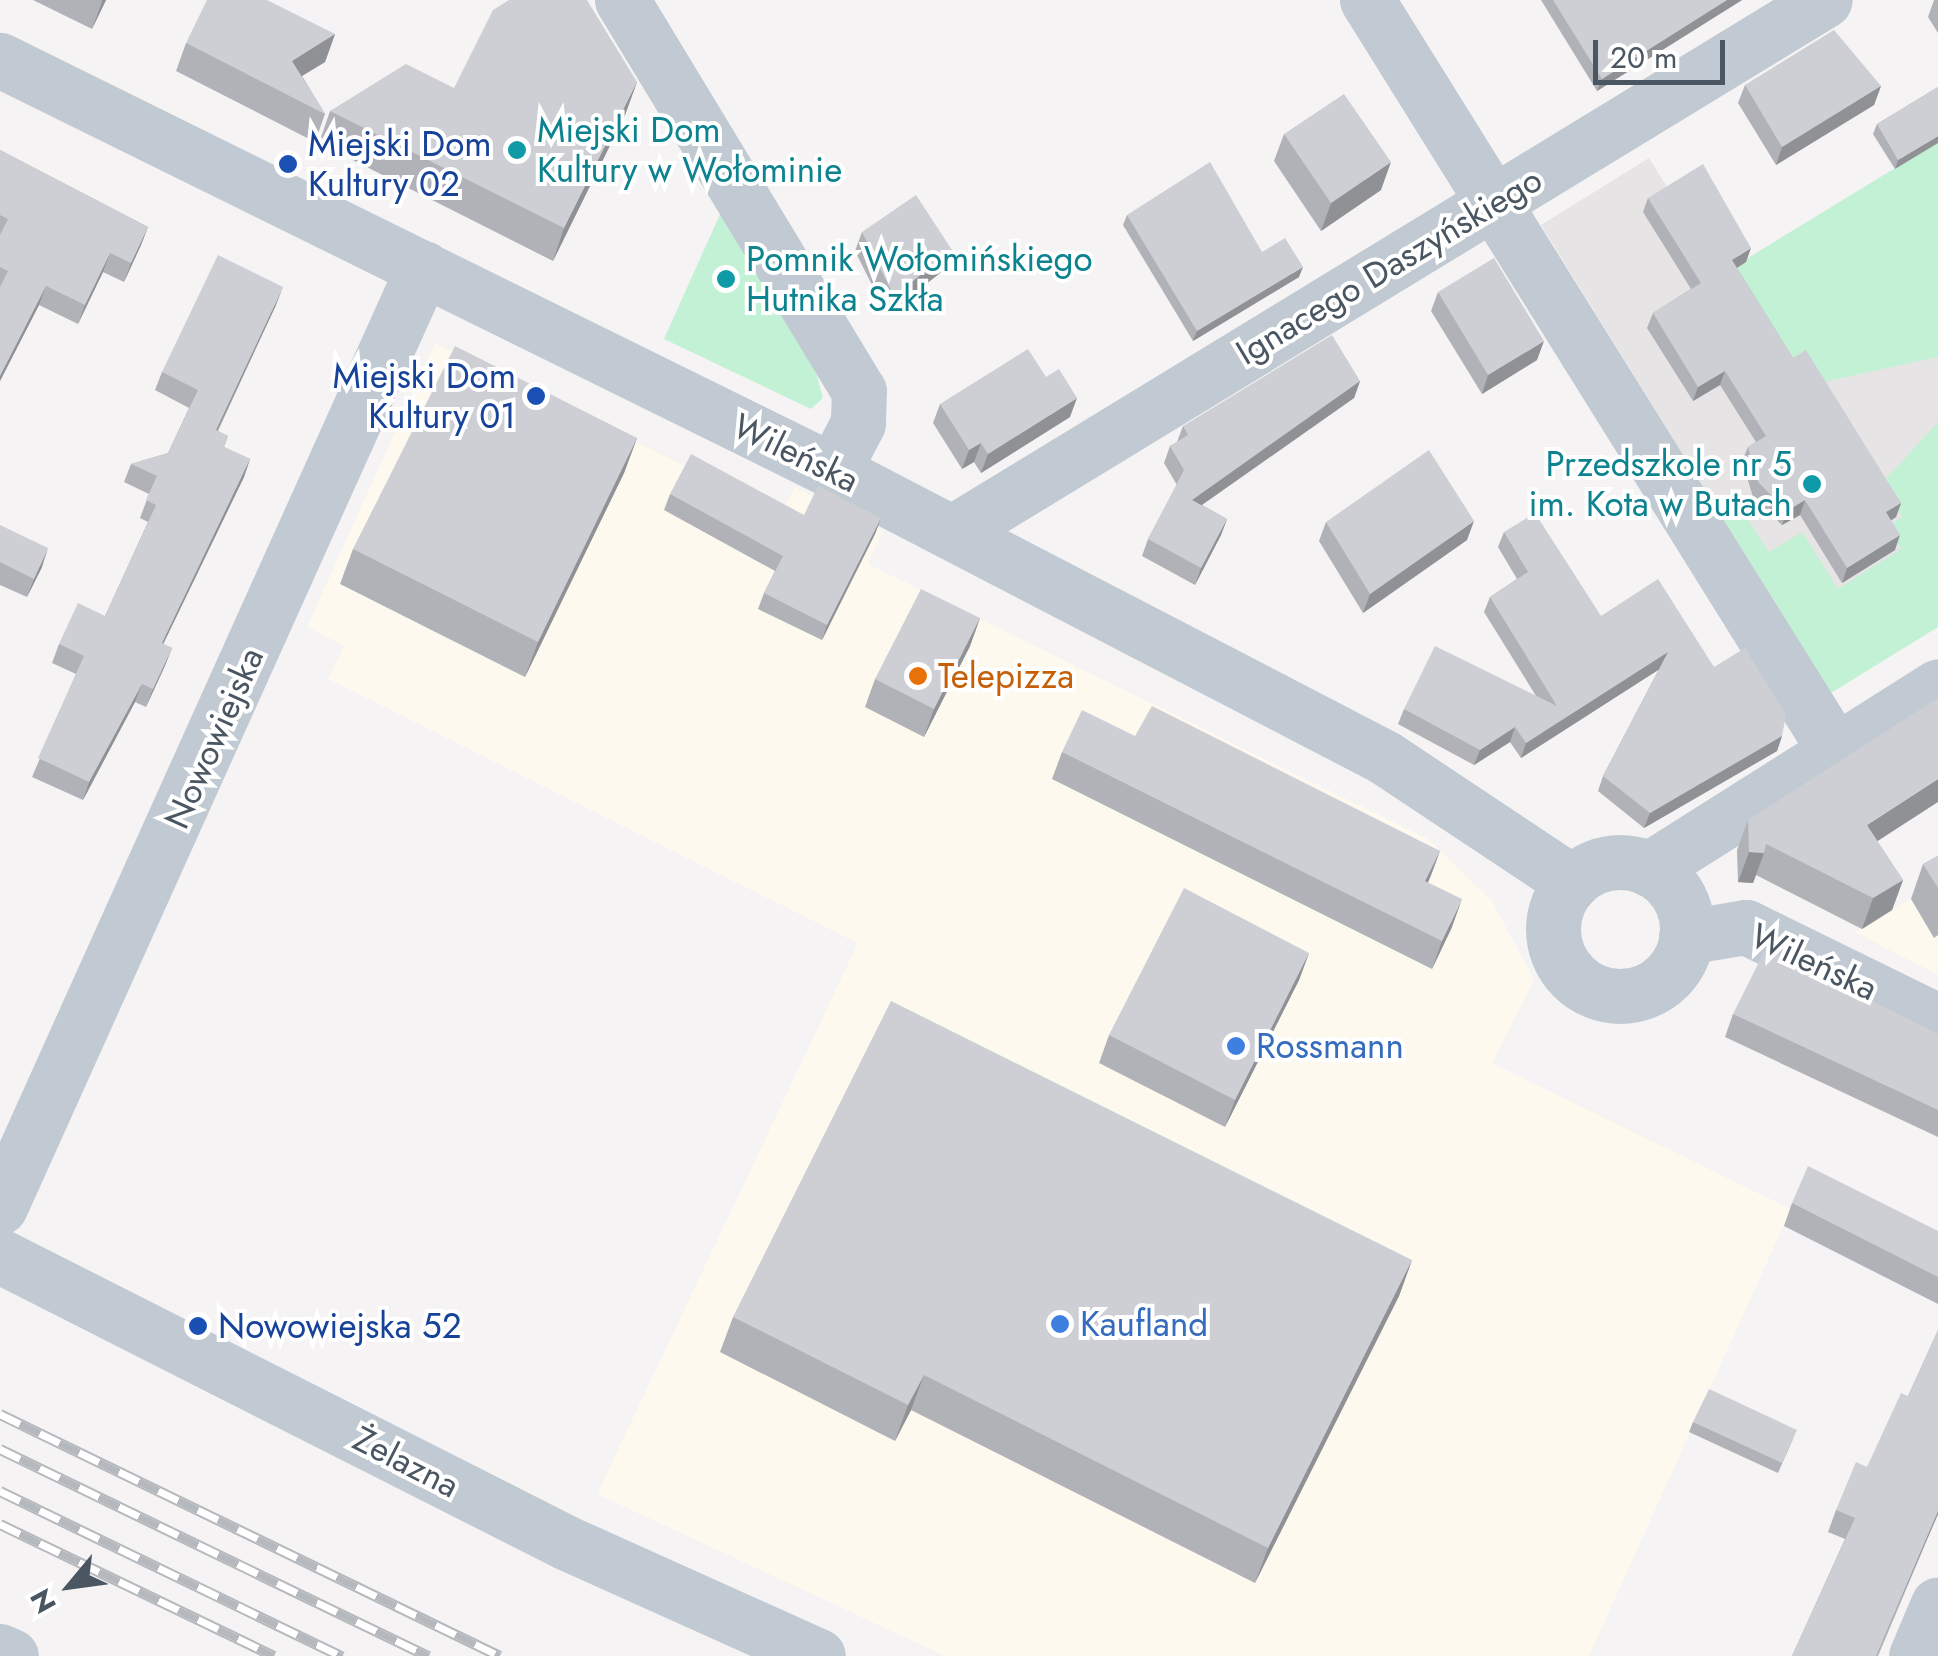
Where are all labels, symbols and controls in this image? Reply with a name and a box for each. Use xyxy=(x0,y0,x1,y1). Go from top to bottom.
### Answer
scale bar xyxy=(1598,20,1730,82)
text: 20 m xyxy=(1610,36,1677,79)
place label: Miejski Dom Kultury w Wołominie xyxy=(537,109,842,191)
place label: Miejski Dom Kultury 02 xyxy=(308,123,492,205)
marker: Miejski Dom Kultury w Wołominie xyxy=(506,139,528,161)
marker: Miejski Dom Kultury 02 xyxy=(277,153,299,175)
street label: Ignacego Daszyńskiego xyxy=(1229,158,1549,374)
place label: Pomnik Wołomińskiego Hutnika Szkła xyxy=(746,238,1092,320)
marker: Pomnik Wołomińskiego Hutnika Szkła xyxy=(715,268,737,290)
place label: Miejski Dom Kultury 01 xyxy=(332,355,516,437)
marker: Miejski Dom Kultury 01 xyxy=(525,385,547,407)
street label: Wileńska xyxy=(726,405,866,501)
place label: Przedszkole nr 5 im. Kota w Butach xyxy=(1528,443,1792,525)
marker: Przedszkole nr 5 im. Kota w Butach xyxy=(1801,473,1823,495)
street label: Nowowiejska xyxy=(155,641,273,835)
place label: Telepizza xyxy=(938,655,1074,697)
marker: Telepizza xyxy=(907,665,929,687)
street label: Wileńska xyxy=(1744,915,1884,1009)
place label: Rossmann xyxy=(1256,1025,1404,1067)
marker: Rossmann xyxy=(1225,1035,1247,1057)
place label: Kaufland xyxy=(1080,1303,1208,1345)
place label: Nowowiejska 52 xyxy=(218,1305,462,1347)
marker: Kaufland xyxy=(1049,1313,1071,1335)
marker: Nowowiejska 52 xyxy=(187,1315,209,1337)
street label: Żelazna xyxy=(346,1418,466,1506)
north arrow xyxy=(20,1536,120,1636)
text: N xyxy=(20,1581,67,1620)

